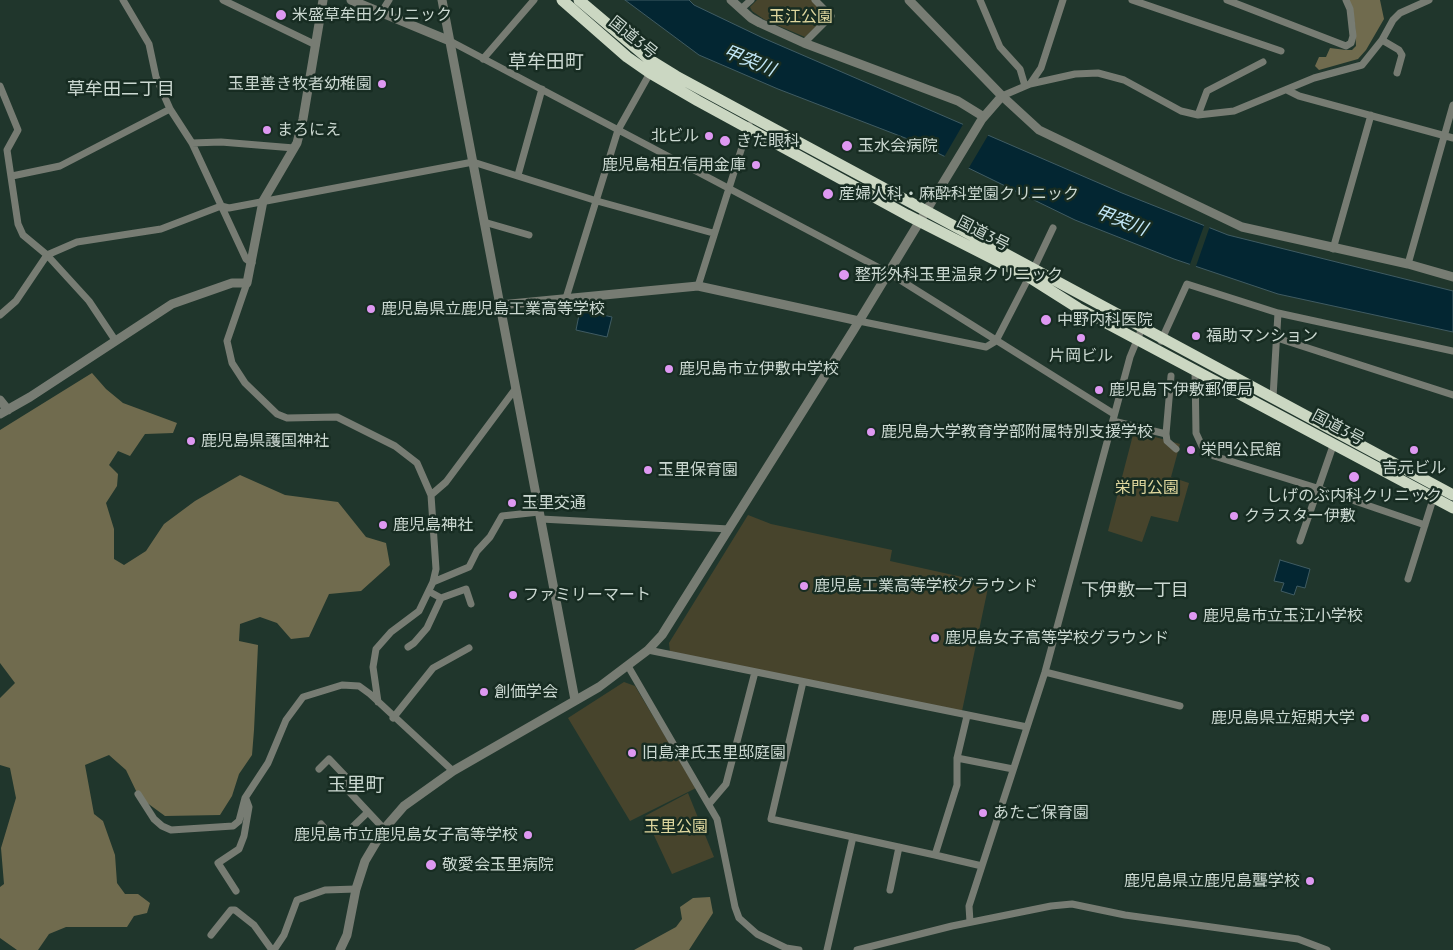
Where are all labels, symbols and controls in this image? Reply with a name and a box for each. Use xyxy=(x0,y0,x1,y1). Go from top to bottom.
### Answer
place label: 米盛草牟田クリニック xyxy=(292,5,452,25)
park label: 玉江公園 xyxy=(769,7,833,27)
marker: 米盛草牟田クリニック xyxy=(274,8,288,22)
street label: 国道3号 xyxy=(605,13,661,63)
water label: 甲突川 xyxy=(720,41,778,81)
district label: 草牟田町 xyxy=(508,52,584,74)
place label: 玉里善き牧者幼稚園 xyxy=(228,74,372,94)
marker: 玉里善き牧者幼稚園 xyxy=(376,78,388,90)
district label: 草牟田二丁目 xyxy=(67,79,175,101)
place label: まろにえ xyxy=(277,120,341,140)
marker: まろにえ xyxy=(261,124,273,136)
place label: 北ビル xyxy=(651,126,699,146)
marker: 北ビル xyxy=(703,130,715,142)
place label: きた眼科 xyxy=(736,131,800,151)
marker: きた眼科 xyxy=(718,134,732,148)
place label: 玉水会病院 xyxy=(858,136,938,156)
marker: 玉水会病院 xyxy=(840,139,854,153)
place label: 鹿児島相互信用金庫 xyxy=(602,155,746,175)
marker: 鹿児島相互信用金庫 xyxy=(750,159,762,171)
place label: 産婦人科・麻酔科堂園クリニック xyxy=(839,184,1079,204)
marker: 産婦人科・麻酔科堂園クリニック xyxy=(821,187,835,201)
water label: 甲突川 xyxy=(1092,201,1150,241)
street label: 国道3号 xyxy=(953,213,1013,255)
place label: 整形外科玉里温泉クリニック xyxy=(855,265,1063,285)
marker: 整形外科玉里温泉クリニック xyxy=(837,268,851,282)
place label: 鹿児島県立鹿児島工業高等学校 xyxy=(381,299,605,319)
marker: 鹿児島県立鹿児島工業高等学校 xyxy=(365,303,377,315)
place label: 中野内科医院 xyxy=(1057,310,1153,330)
marker: 中野内科医院 xyxy=(1039,313,1053,327)
place label: 福助マンション xyxy=(1206,326,1318,346)
marker: 福助マンション xyxy=(1190,330,1202,342)
marker: 片岡ビル xyxy=(1075,332,1087,344)
place label: 片岡ビル xyxy=(1049,346,1113,366)
place label: 鹿児島市立伊敷中学校 xyxy=(679,359,839,379)
marker: 鹿児島市立伊敷中学校 xyxy=(663,363,675,375)
place label: 鹿児島下伊敷郵便局 xyxy=(1109,380,1253,400)
marker: 鹿児島下伊敷郵便局 xyxy=(1093,384,1105,396)
street label: 国道3号 xyxy=(1308,406,1368,450)
place label: 鹿児島大学教育学部附属特別支援学校 xyxy=(881,422,1153,442)
marker: 鹿児島大学教育学部附属特別支援学校 xyxy=(865,426,877,438)
place label: 鹿児島県護国神社 xyxy=(201,431,329,451)
marker: 鹿児島県護国神社 xyxy=(185,435,197,447)
place label: 栄門公民館 xyxy=(1201,440,1281,460)
marker: 栄門公民館 xyxy=(1185,444,1197,456)
marker: 吉元ビル xyxy=(1408,444,1420,456)
place label: 吉元ビル xyxy=(1382,458,1446,478)
place label: 玉里保育園 xyxy=(658,460,738,480)
marker: 玉里保育園 xyxy=(642,464,654,476)
marker: しげのぶ内科クリニック xyxy=(1347,470,1361,484)
park label: 栄門公園 xyxy=(1115,478,1179,498)
place label: しげのぶ内科クリニック xyxy=(1266,486,1442,506)
place label: 玉里交通 xyxy=(522,493,586,513)
marker: 玉里交通 xyxy=(506,497,518,509)
place label: クラスター伊敷 xyxy=(1244,506,1356,526)
marker: クラスター伊敷 xyxy=(1228,510,1240,522)
place label: 鹿児島神社 xyxy=(393,515,473,535)
marker: 鹿児島神社 xyxy=(377,519,389,531)
place label: 鹿児島工業高等学校グラウンド xyxy=(814,576,1038,596)
marker: 鹿児島工業高等学校グラウンド xyxy=(798,580,810,592)
district label: 下伊敷一丁目 xyxy=(1081,580,1189,602)
place label: ファミリーマート xyxy=(523,585,651,605)
marker: ファミリーマート xyxy=(507,589,519,601)
place label: 鹿児島市立玉江小学校 xyxy=(1203,606,1363,626)
marker: 鹿児島市立玉江小学校 xyxy=(1187,610,1199,622)
place label: 鹿児島女子高等学校グラウンド xyxy=(945,628,1169,648)
marker: 鹿児島女子高等学校グラウンド xyxy=(929,632,941,644)
place label: 創価学会 xyxy=(494,682,558,702)
marker: 創価学会 xyxy=(478,686,490,698)
place label: 鹿児島県立短期大学 xyxy=(1211,708,1355,728)
marker: 鹿児島県立短期大学 xyxy=(1359,712,1371,724)
place label: 旧島津氏玉里邸庭園 xyxy=(642,743,786,763)
marker: 旧島津氏玉里邸庭園 xyxy=(626,747,638,759)
district label: 玉里町 xyxy=(328,775,384,797)
place label: あたご保育園 xyxy=(993,803,1089,823)
marker: あたご保育園 xyxy=(977,807,989,819)
park label: 玉里公園 xyxy=(644,817,708,837)
place label: 鹿児島市立鹿児島女子高等学校 xyxy=(294,825,518,845)
marker: 鹿児島市立鹿児島女子高等学校 xyxy=(522,829,534,841)
place label: 敬愛会玉里病院 xyxy=(442,855,554,875)
marker: 敬愛会玉里病院 xyxy=(424,858,438,872)
place label: 鹿児島県立鹿児島聾学校 xyxy=(1124,871,1300,891)
marker: 鹿児島県立鹿児島聾学校 xyxy=(1304,875,1316,887)

